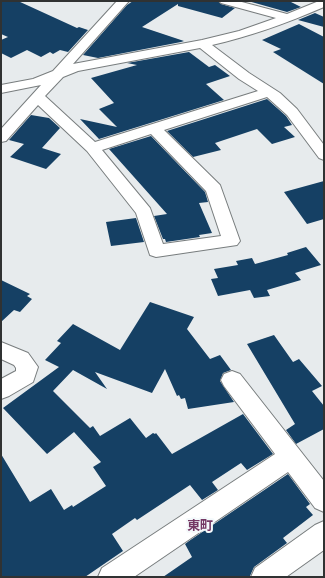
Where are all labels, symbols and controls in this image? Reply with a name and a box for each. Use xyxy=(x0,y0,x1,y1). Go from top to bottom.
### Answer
district label: 東町 xyxy=(187,518,213,534)

